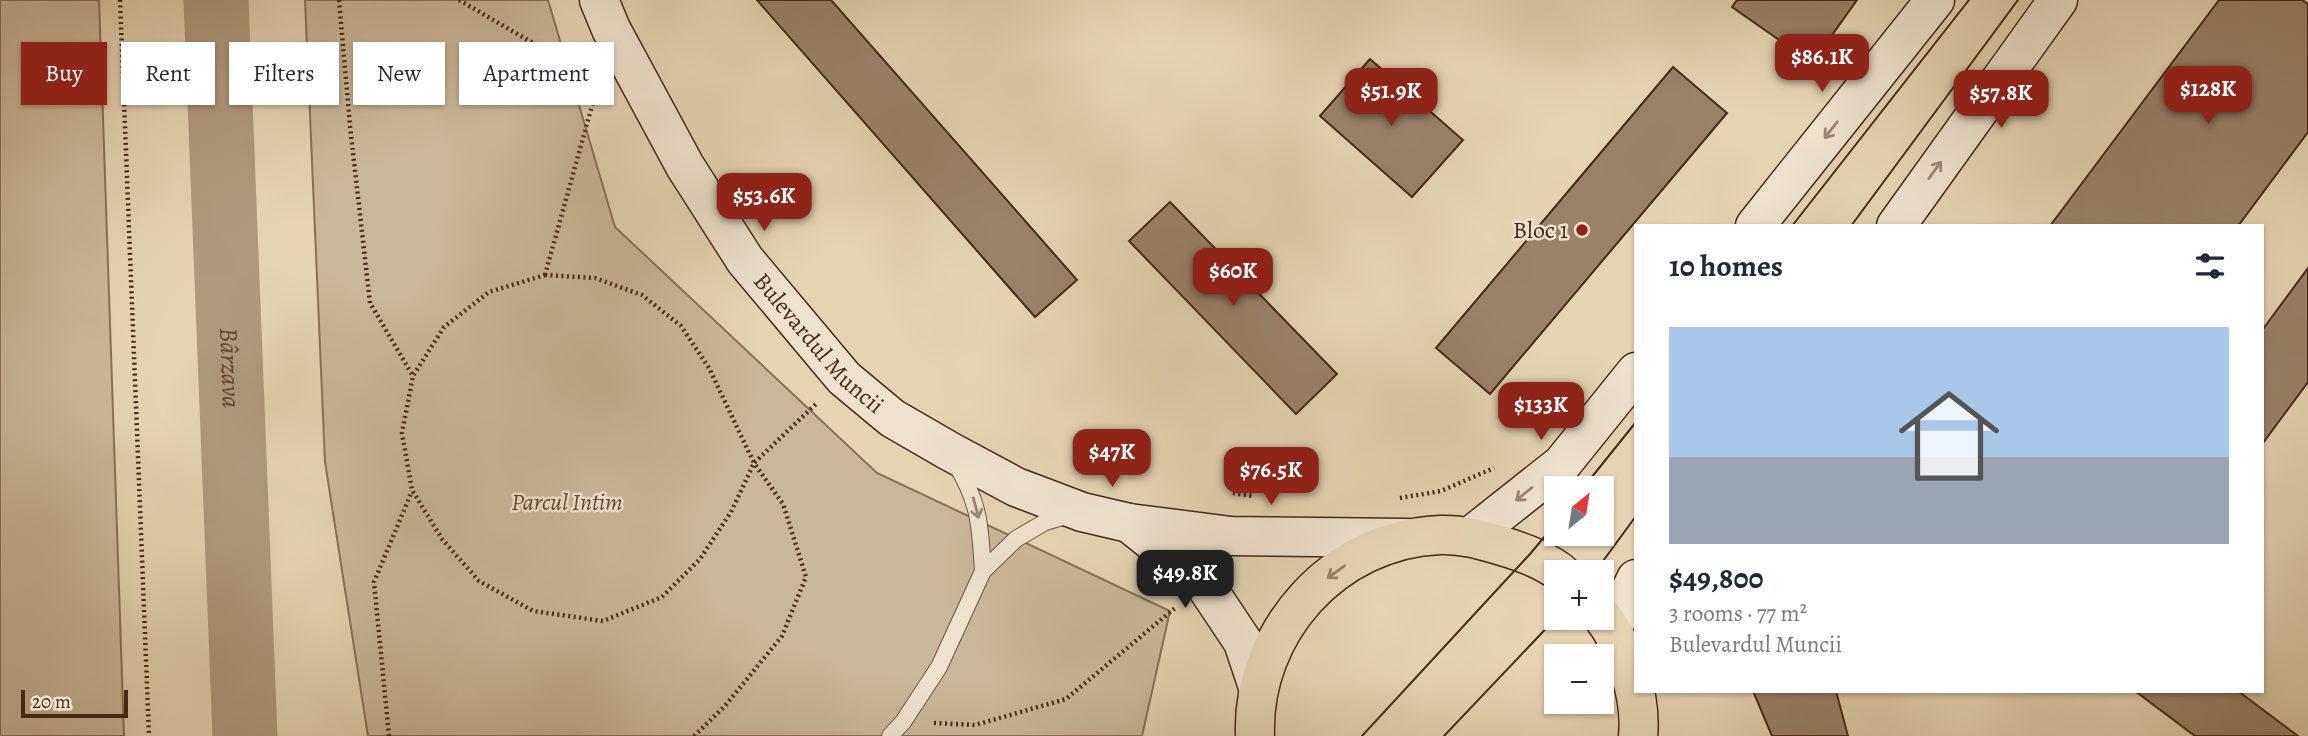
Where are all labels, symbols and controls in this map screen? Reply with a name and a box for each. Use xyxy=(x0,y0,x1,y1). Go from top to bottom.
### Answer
pin: $86.1K xyxy=(1765,34,1879,94)
text: $86.1K xyxy=(1791,41,1853,72)
chip: Buy xyxy=(21,42,107,105)
chip: Rent xyxy=(121,42,215,105)
chip: Filters xyxy=(229,42,339,105)
chip: New xyxy=(353,42,445,105)
chip: Apartment xyxy=(459,42,614,105)
pin: $128K xyxy=(2159,66,2257,126)
pin: $51.9K xyxy=(1334,68,1448,128)
pin: $57.8K xyxy=(1944,71,2058,130)
text: $128K xyxy=(2180,73,2236,104)
text: $51.9K xyxy=(1361,75,1421,106)
text: $57.8K xyxy=(1970,77,2032,108)
one-way arrow xyxy=(1824,121,1839,139)
one-way arrow xyxy=(1928,161,1943,180)
pin: $53.6K xyxy=(707,174,821,233)
text: $53.6K xyxy=(733,180,795,211)
place label: Bloc 1 xyxy=(1513,214,1568,246)
marker: Bloc 1 xyxy=(1574,222,1590,238)
text: 10 homes xyxy=(1669,246,1783,286)
icon: filters xyxy=(2191,247,2229,285)
pin: $60K xyxy=(1192,248,1274,308)
text: $60K xyxy=(1209,255,1257,286)
street label: Bulevardul Muncii xyxy=(746,266,891,421)
water label: Bârzava xyxy=(211,327,250,409)
icon: home xyxy=(1886,373,2012,499)
pin: $133K xyxy=(1492,382,1590,442)
text: $133K xyxy=(1514,389,1568,420)
pin: $47K xyxy=(1071,430,1153,489)
text: $47K xyxy=(1089,436,1135,467)
pin: $76.5K xyxy=(1214,448,1328,507)
text: $76.5K xyxy=(1240,454,1302,485)
north arrow xyxy=(1544,476,1614,546)
map controls xyxy=(1544,476,1614,714)
park label: Parcul Intim xyxy=(511,486,623,518)
one-way arrow xyxy=(1516,486,1534,501)
one-way arrow xyxy=(970,496,983,519)
pin: $49.8K xyxy=(1128,550,1242,610)
text: $49.8K xyxy=(1153,557,1217,588)
text: $49,800 xyxy=(1669,558,1764,598)
button: + xyxy=(1544,560,1614,630)
one-way arrow xyxy=(1327,565,1346,579)
text: 3 rooms · 77 m² xyxy=(1669,598,1807,629)
text: Bulevardul Muncii xyxy=(1669,629,1842,660)
button: − xyxy=(1544,644,1614,714)
scale bar xyxy=(21,687,128,719)
text: 20 m xyxy=(32,689,71,715)

